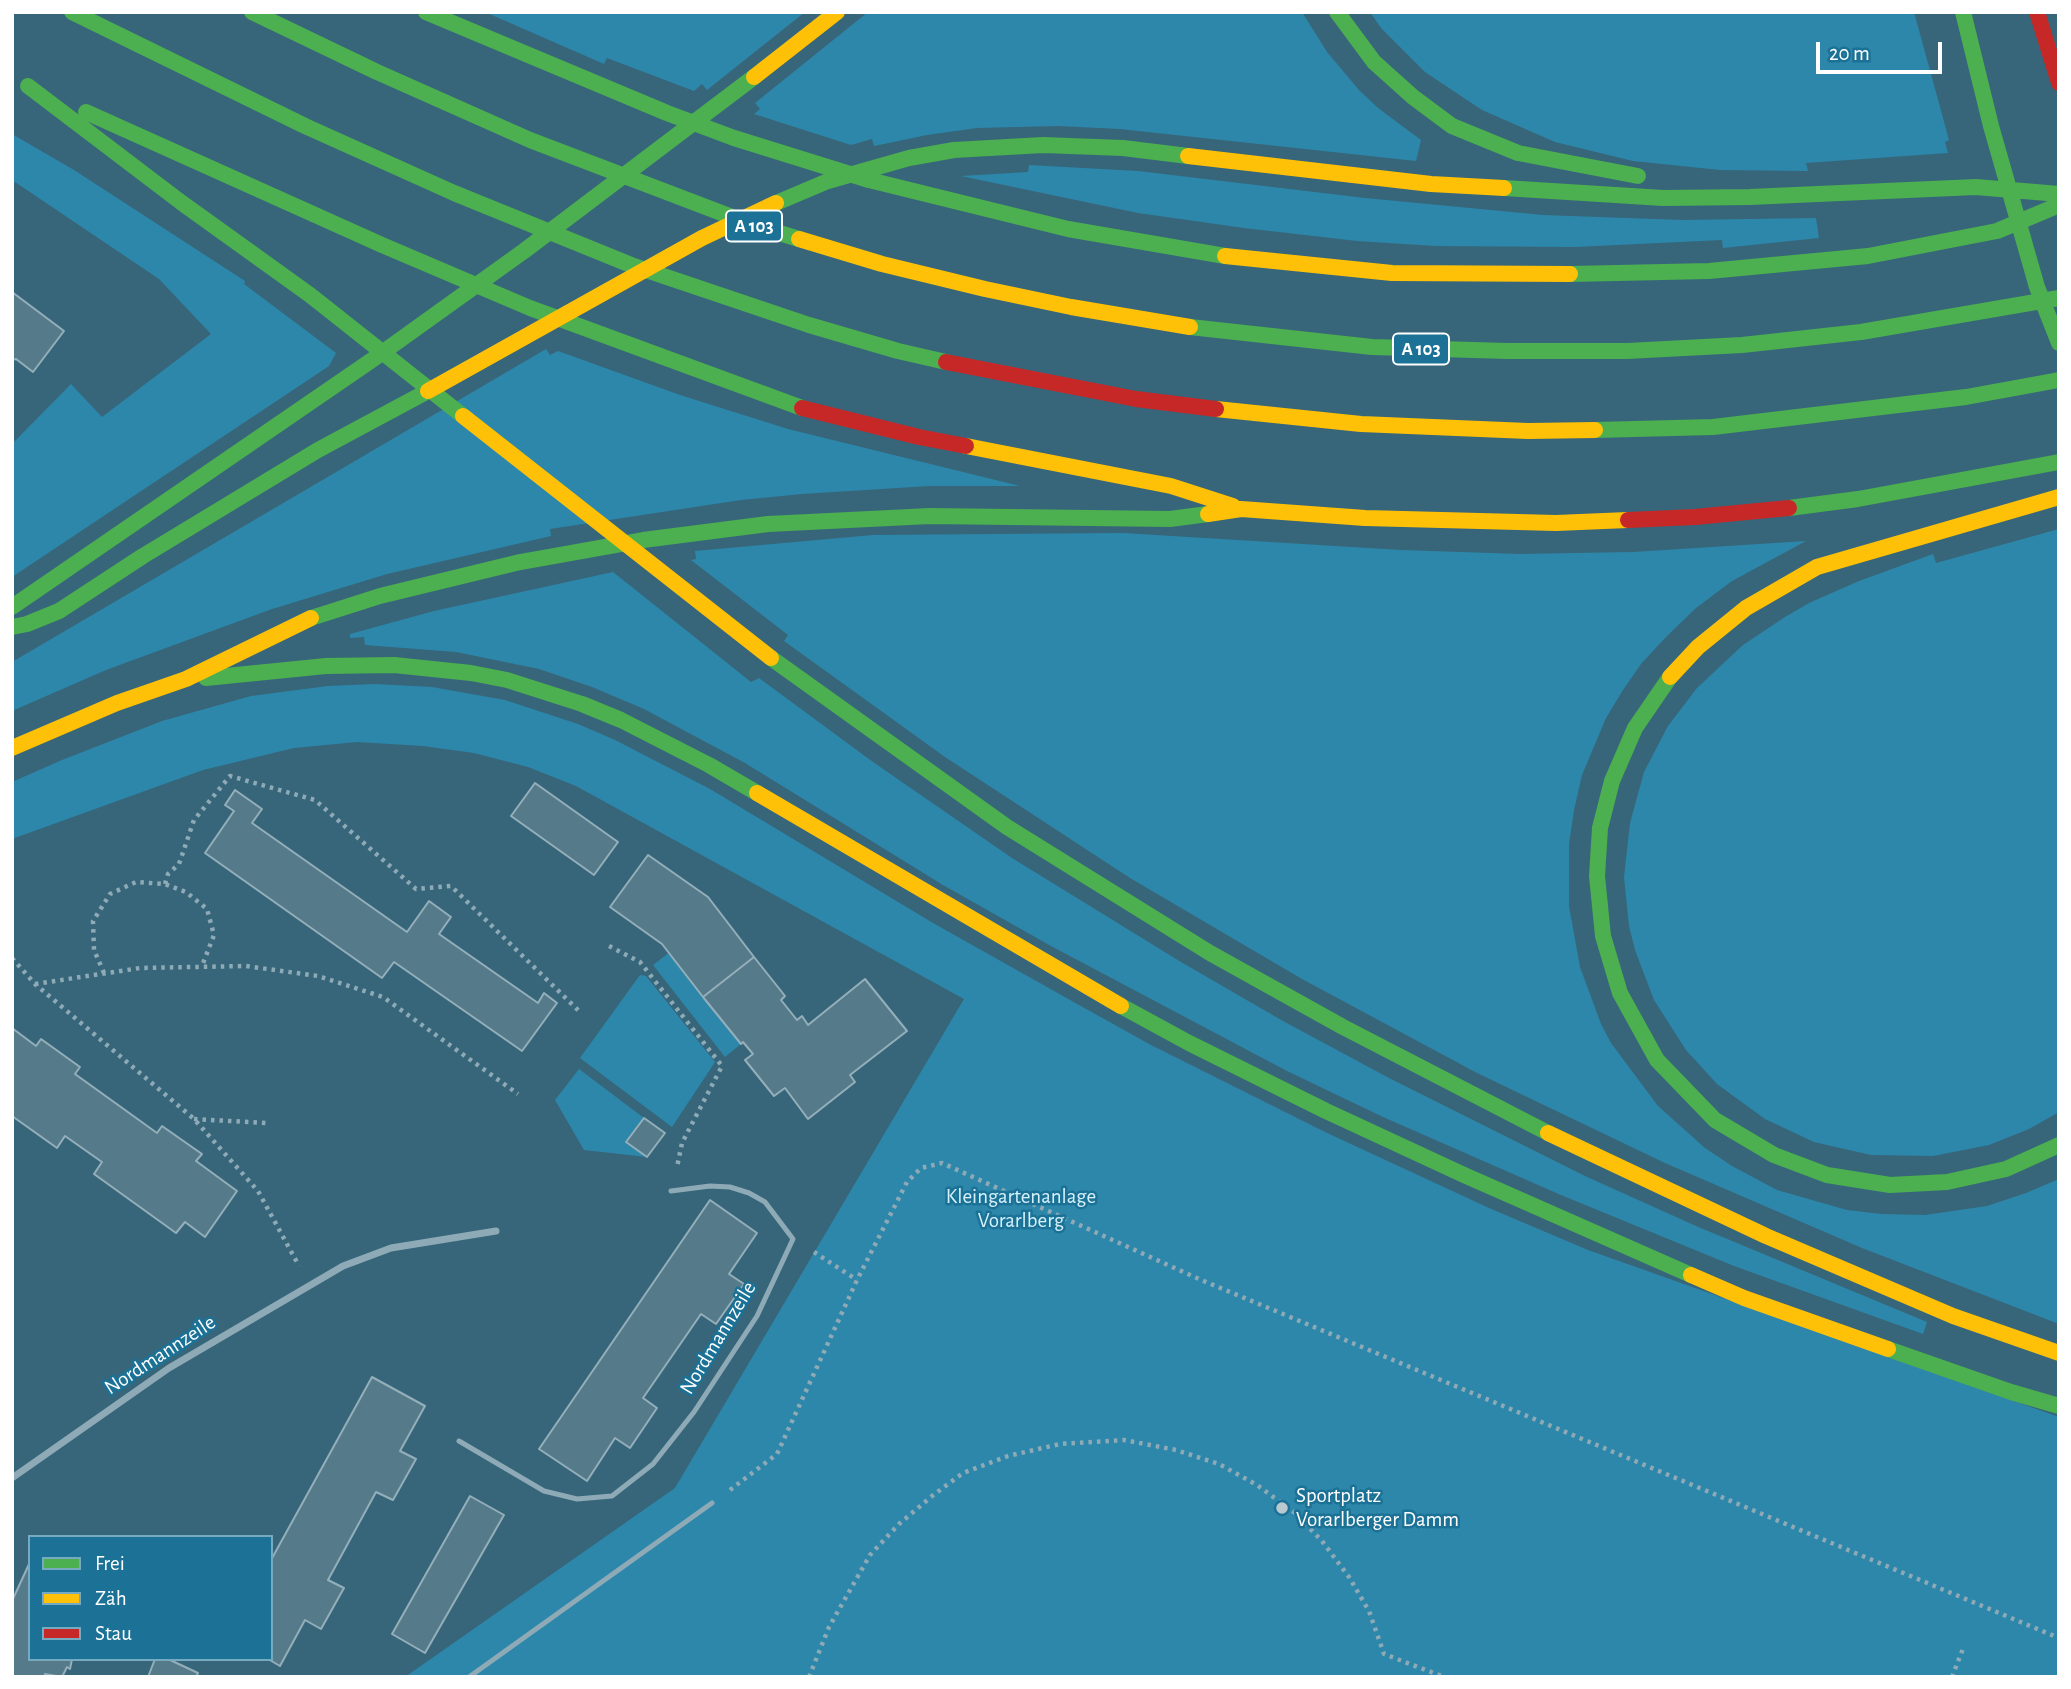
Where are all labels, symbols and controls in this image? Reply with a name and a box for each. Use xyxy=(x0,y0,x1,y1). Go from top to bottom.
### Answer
scale bar xyxy=(1819,28,1945,72)
text: 20 m xyxy=(1829,43,1870,64)
road number: A 103 xyxy=(726,210,782,242)
road number: A 103 xyxy=(1393,334,1449,364)
park label: Kleingartenanlage Vorarlberg xyxy=(946,1184,1096,1234)
street label: Nordmannzeile xyxy=(674,1277,762,1399)
street label: Nordmannzeile xyxy=(100,1310,220,1400)
place label: Sportplatz Vorarlberger Damm xyxy=(1296,1483,1459,1533)
marker: Sportplatz Vorarlberger Damm xyxy=(1274,1500,1290,1516)
legend xyxy=(28,1535,273,1661)
text: Frei xyxy=(95,1553,125,1574)
text: Zäh xyxy=(95,1588,127,1609)
text: Stau xyxy=(95,1623,132,1644)

